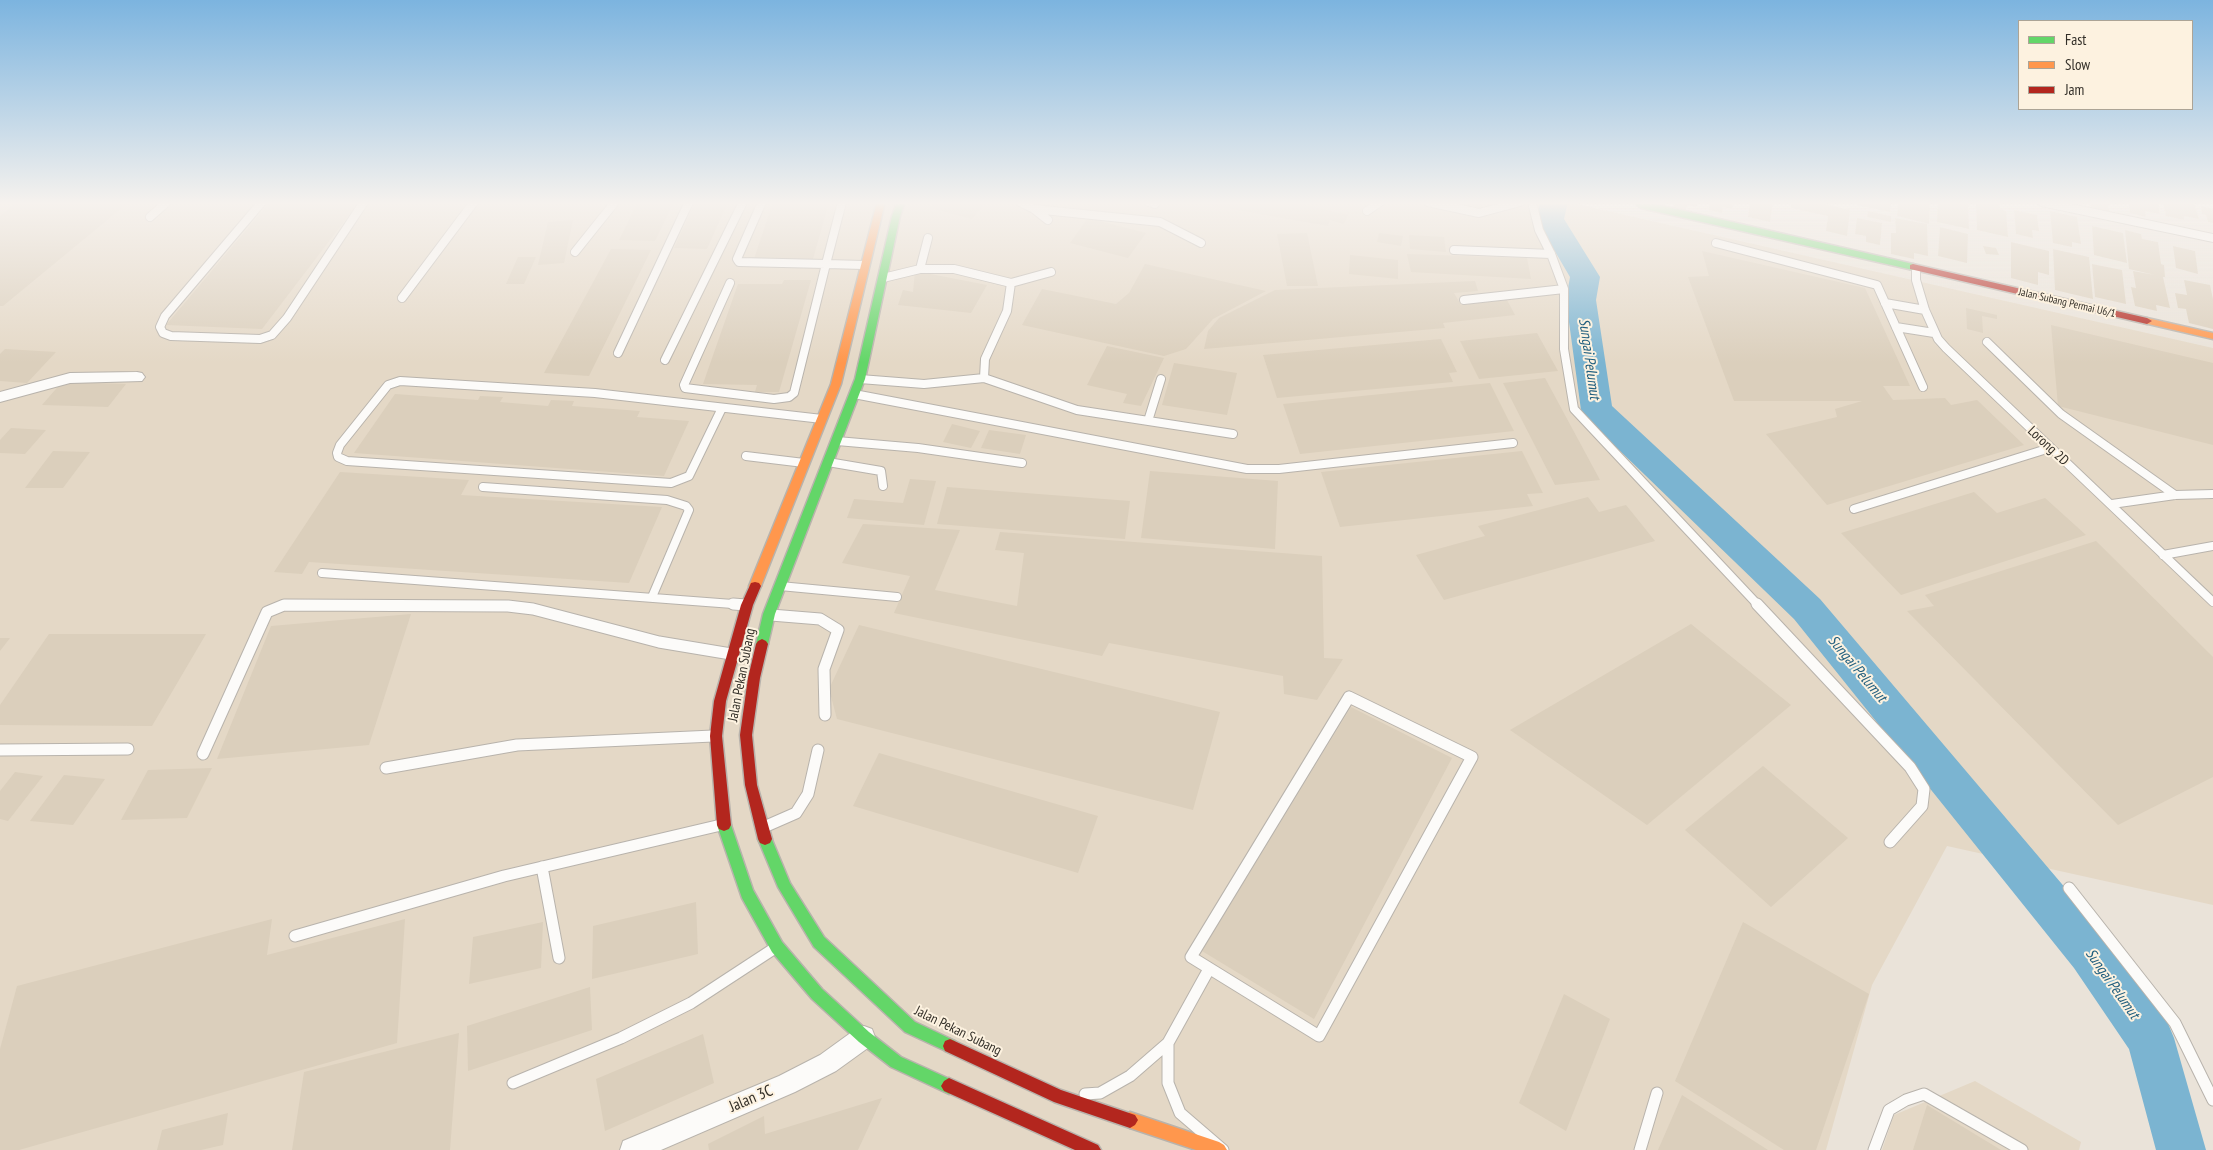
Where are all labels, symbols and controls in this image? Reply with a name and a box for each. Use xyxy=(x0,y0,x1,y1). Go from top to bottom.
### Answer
legend xyxy=(2018,20,2193,110)
text: Fast xyxy=(2065,30,2086,49)
text: Slow xyxy=(2065,55,2090,74)
text: Jam xyxy=(2065,80,2084,99)
street label: Jalan Subang Permai U6/1 xyxy=(2017,285,2117,321)
water label: Sungai Pelumut xyxy=(1574,317,1604,401)
street label: Lorong 2D xyxy=(2024,423,2072,469)
street label: Jalan Pekan Subang xyxy=(725,627,759,723)
water label: Sungai Pelumut xyxy=(1824,632,1890,706)
water label: Sungai Pelumut xyxy=(2081,946,2143,1022)
street label: Jalan Pekan Subang xyxy=(912,1003,1004,1059)
street label: Jalan 3C xyxy=(726,1081,776,1117)

